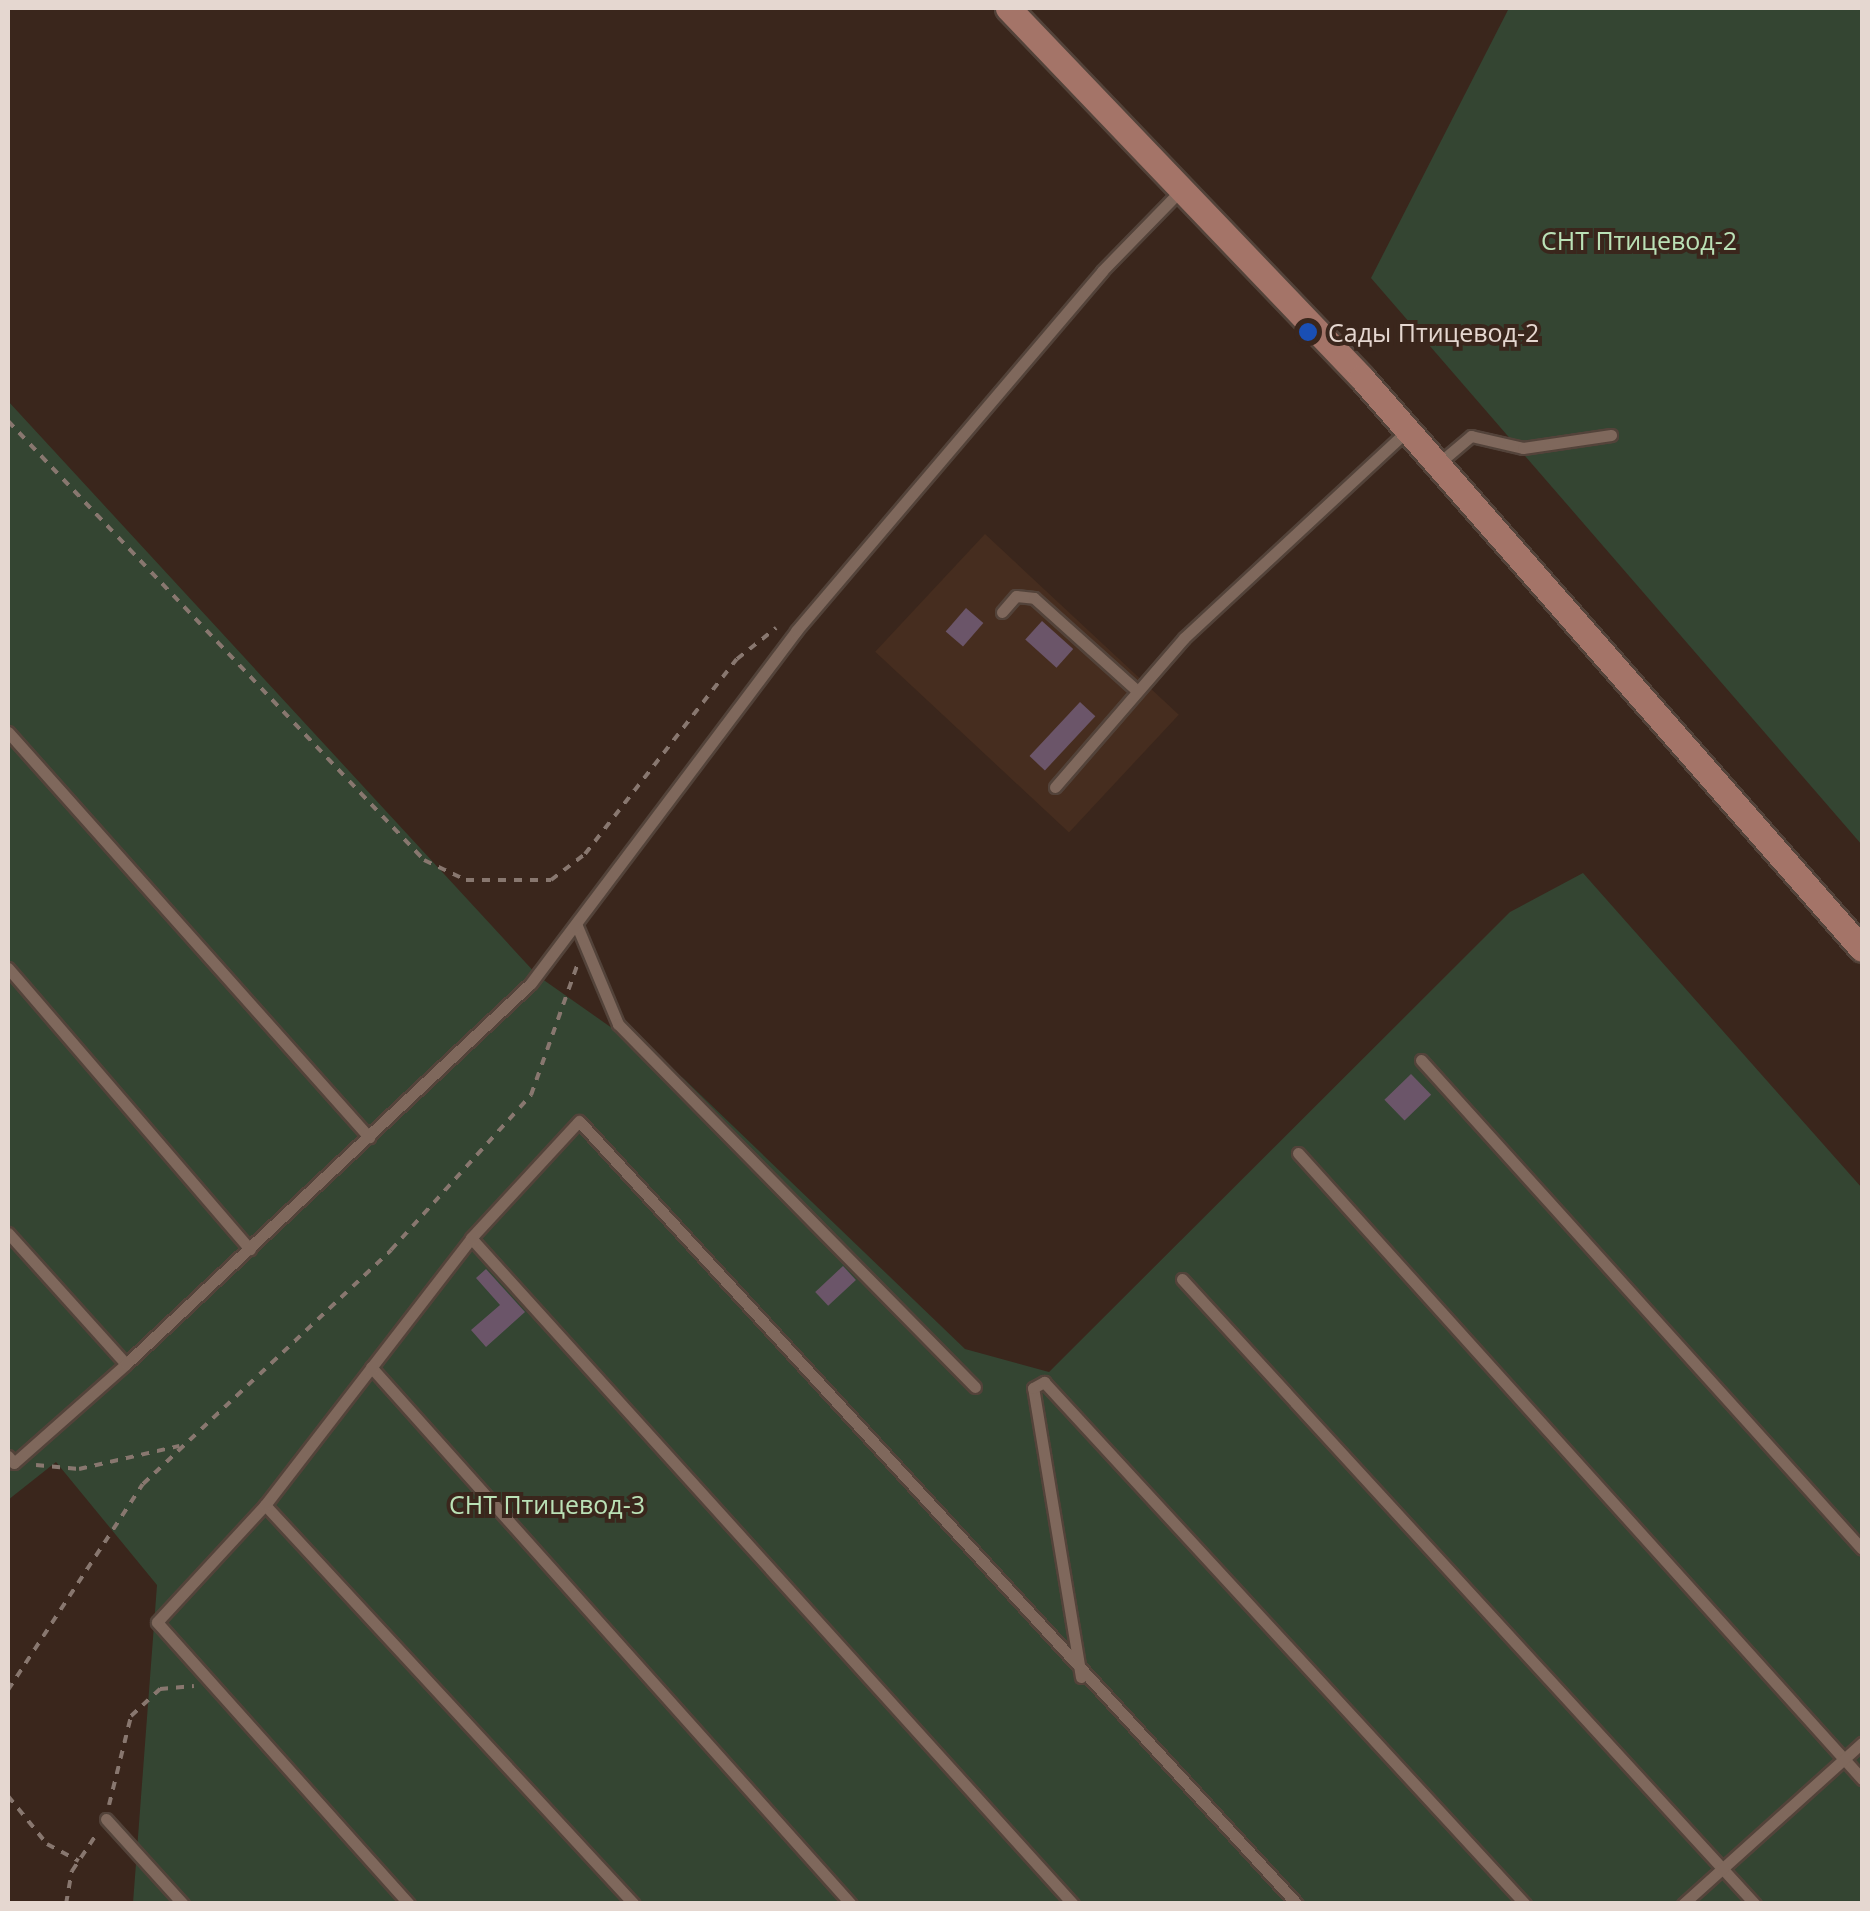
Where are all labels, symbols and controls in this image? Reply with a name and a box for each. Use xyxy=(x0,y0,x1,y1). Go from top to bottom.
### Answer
park label: СНТ Птицевод-2 xyxy=(1541,225,1737,255)
place label: Сады Птицевод-2 xyxy=(1328,317,1539,347)
marker: Сады Птицевод-2 xyxy=(1297,321,1319,343)
park label: СНТ Птицевод-3 xyxy=(449,1489,645,1519)

